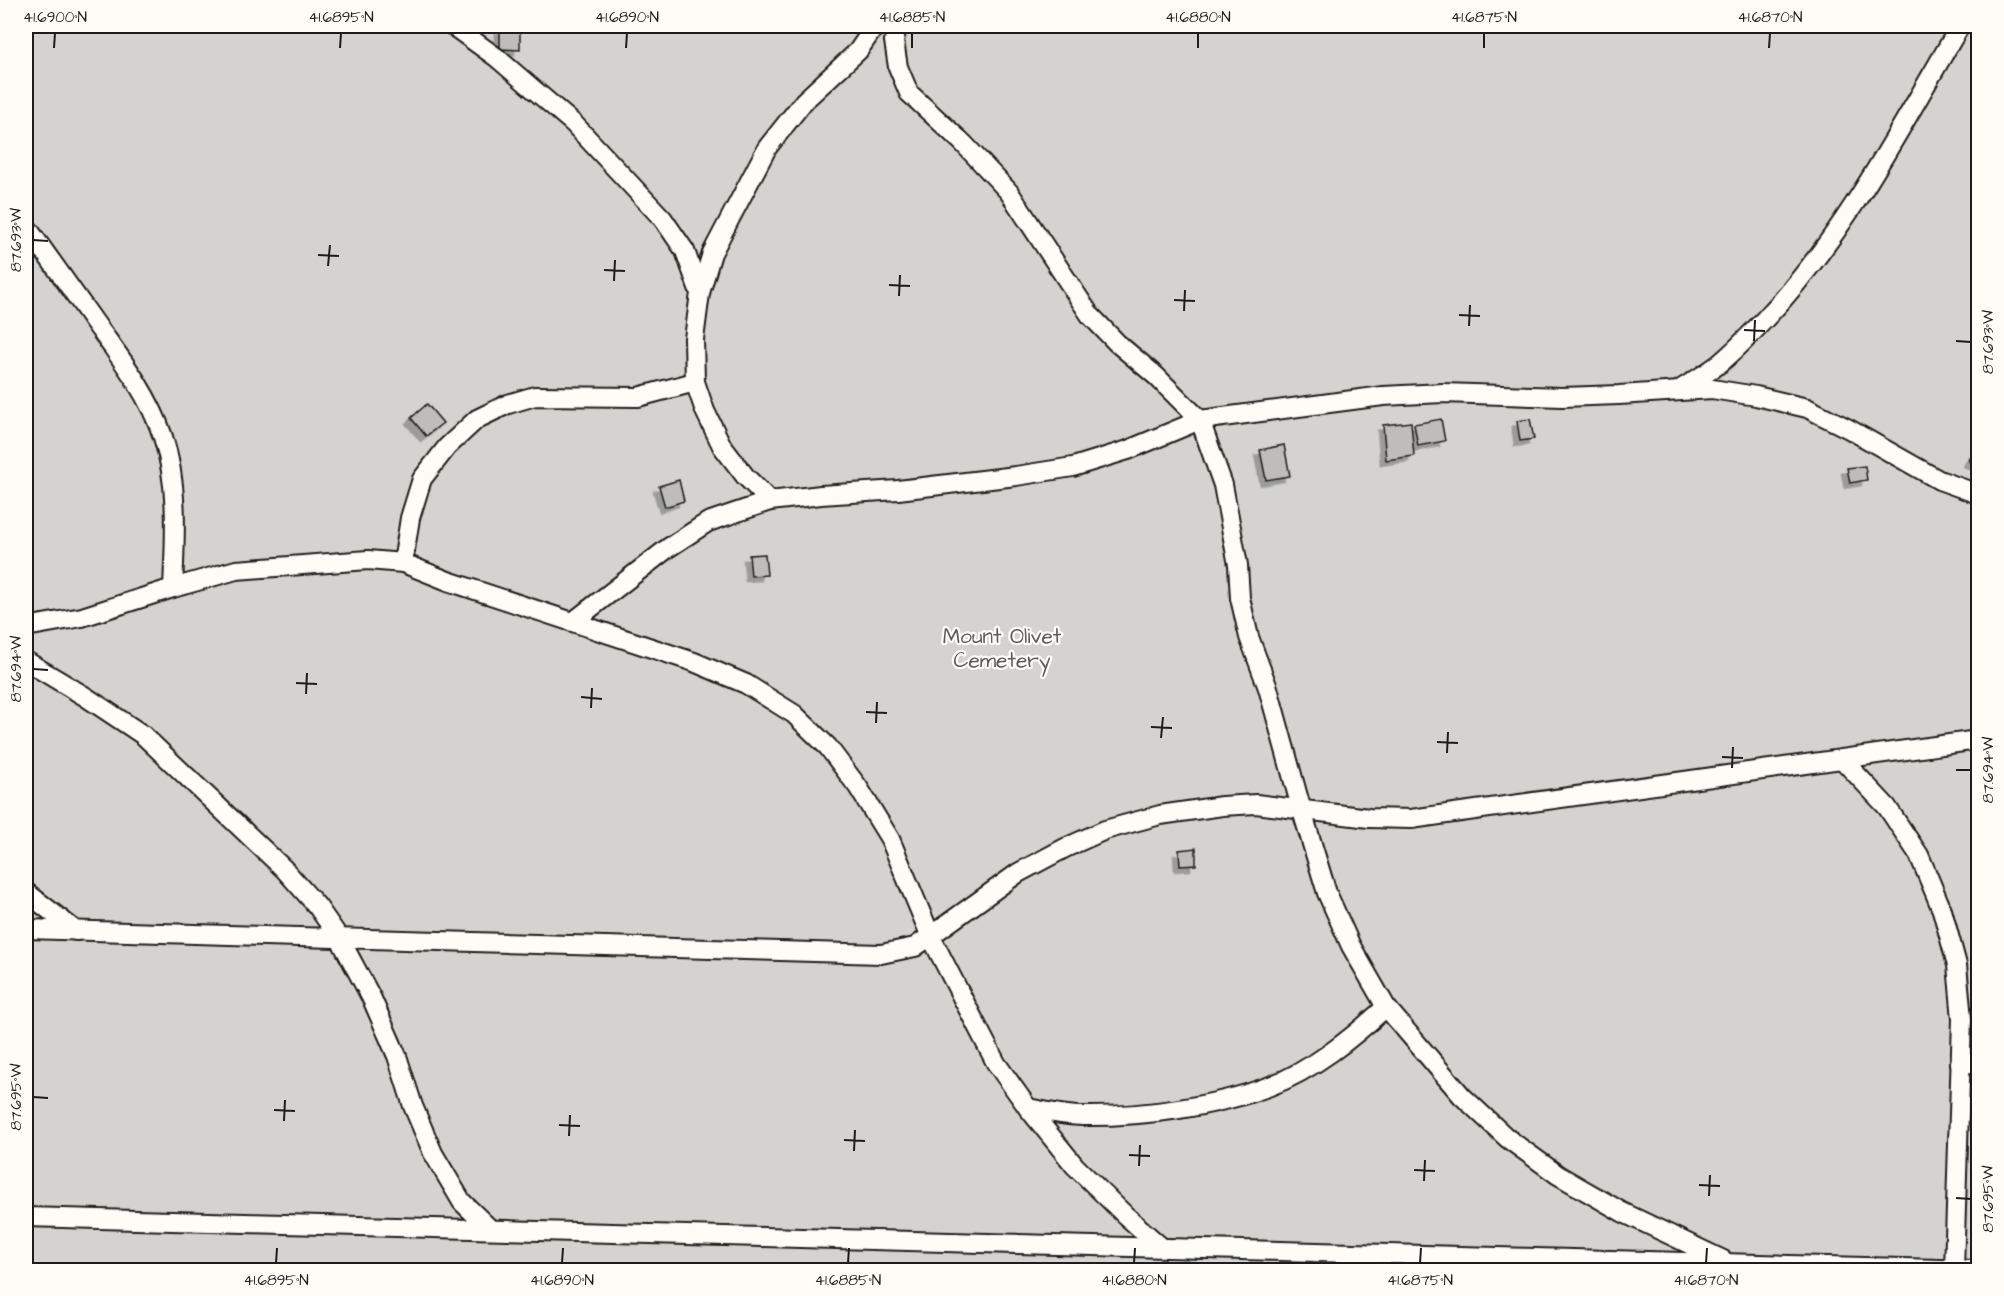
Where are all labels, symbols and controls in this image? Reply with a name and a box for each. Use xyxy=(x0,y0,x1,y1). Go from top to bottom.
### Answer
text: 41.6900°N xyxy=(23,7,87,28)
text: 41.6895°N xyxy=(308,7,374,28)
text: 41.6890°N xyxy=(595,7,659,28)
text: 41.6885°N xyxy=(879,7,945,28)
text: 41.6880°N xyxy=(1165,7,1231,28)
text: 41.6875°N xyxy=(1451,7,1517,28)
text: 41.6870°N xyxy=(1738,7,1802,28)
text: 87.693°W xyxy=(6,208,27,272)
text: 87.693°W xyxy=(1978,310,1999,374)
park label: Mount Olivet Cemetery xyxy=(943,622,1062,677)
text: 87.694°W xyxy=(6,636,27,702)
text: 87.694°W xyxy=(1978,737,1999,803)
text: 87.695°W xyxy=(6,1063,27,1131)
text: 87.695°W xyxy=(1978,1165,1999,1233)
text: 41.6895°N xyxy=(243,1270,309,1291)
text: 41.6890°N xyxy=(530,1270,594,1291)
text: 41.6885°N xyxy=(815,1270,881,1291)
text: 41.6880°N xyxy=(1101,1270,1167,1291)
text: 41.6875°N xyxy=(1387,1270,1453,1291)
text: 41.6870°N xyxy=(1674,1270,1738,1291)

